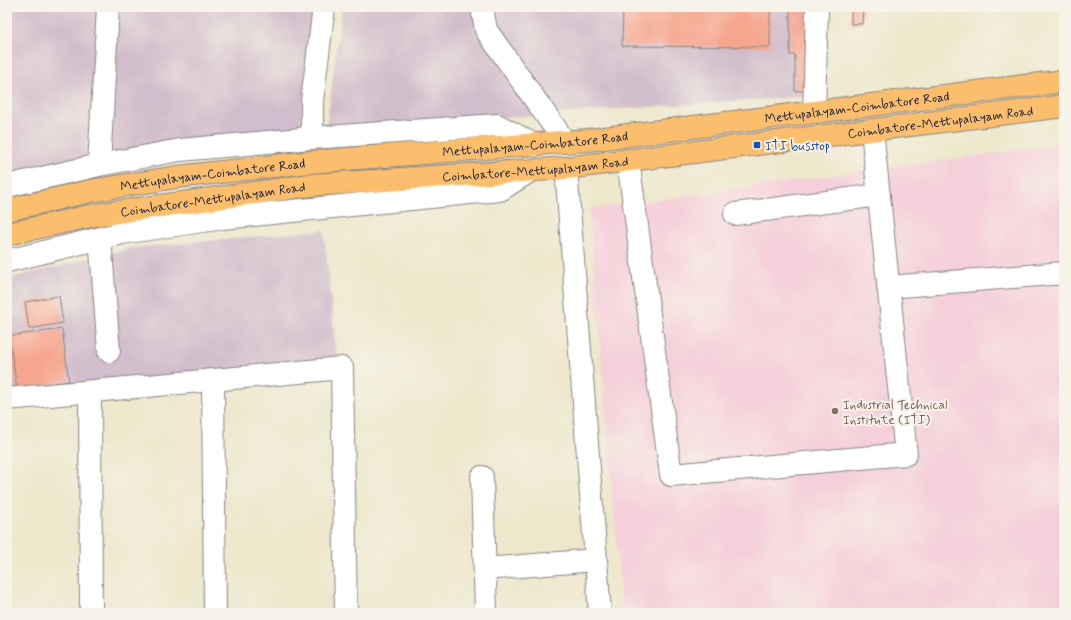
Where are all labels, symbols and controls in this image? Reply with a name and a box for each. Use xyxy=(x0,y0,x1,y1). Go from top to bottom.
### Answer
street label: Mettupalayam-Coimbatore Road xyxy=(764,88,951,128)
street label: Coimbatore-Mettupalayam Road xyxy=(847,103,1034,143)
street label: Mettupalayam-Coimbatore Road xyxy=(442,128,629,161)
place label: ITI busstop xyxy=(765,138,830,155)
marker: ITI busstop xyxy=(752,140,762,150)
street label: Coimbatore-Mettupalayam Road xyxy=(442,153,630,186)
street label: Mettupalayam-Coimbatore Road xyxy=(119,155,306,196)
street label: Coimbatore-Mettupalayam Road xyxy=(119,179,307,221)
place label: Industrial Technical Institute (ITI) xyxy=(843,397,948,429)
marker: Industrial Technical Institute (ITI) xyxy=(830,406,840,416)

